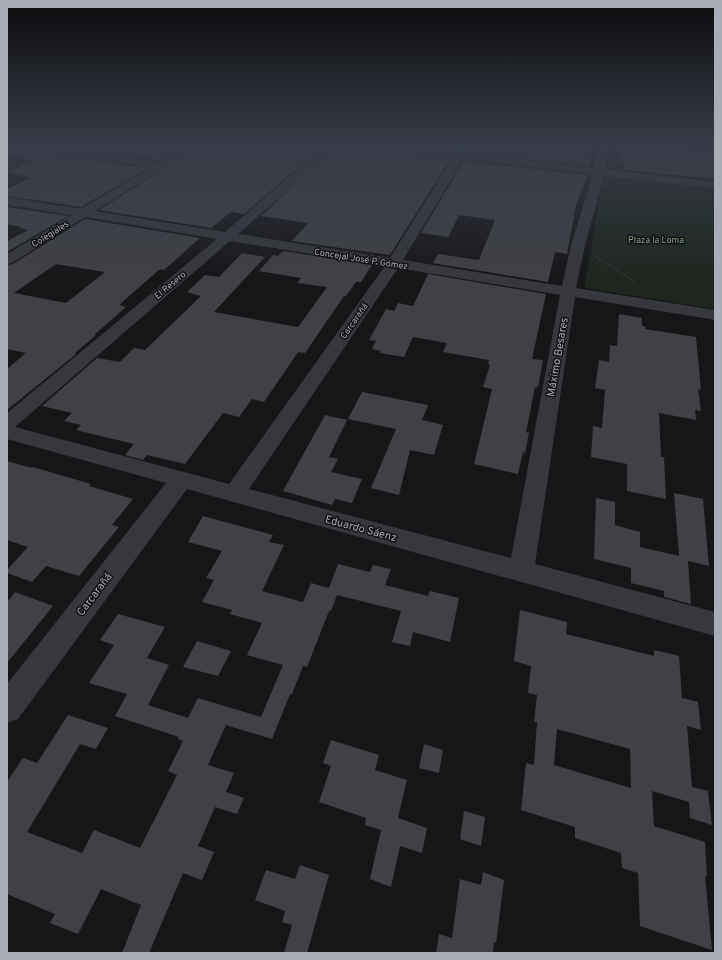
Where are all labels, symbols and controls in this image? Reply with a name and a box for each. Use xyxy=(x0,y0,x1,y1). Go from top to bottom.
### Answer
street label: Colegiales xyxy=(30,219,71,250)
park label: Plaza la Loma xyxy=(628,235,684,246)
street label: Concejal José P. Gómez xyxy=(313,247,409,272)
street label: El Resero xyxy=(152,269,188,302)
street label: Carcarañá xyxy=(338,301,371,341)
street label: Máximo Besares xyxy=(544,316,572,398)
street label: Eduardo Sáenz xyxy=(323,513,398,545)
street label: Carcarañá xyxy=(74,570,116,619)

